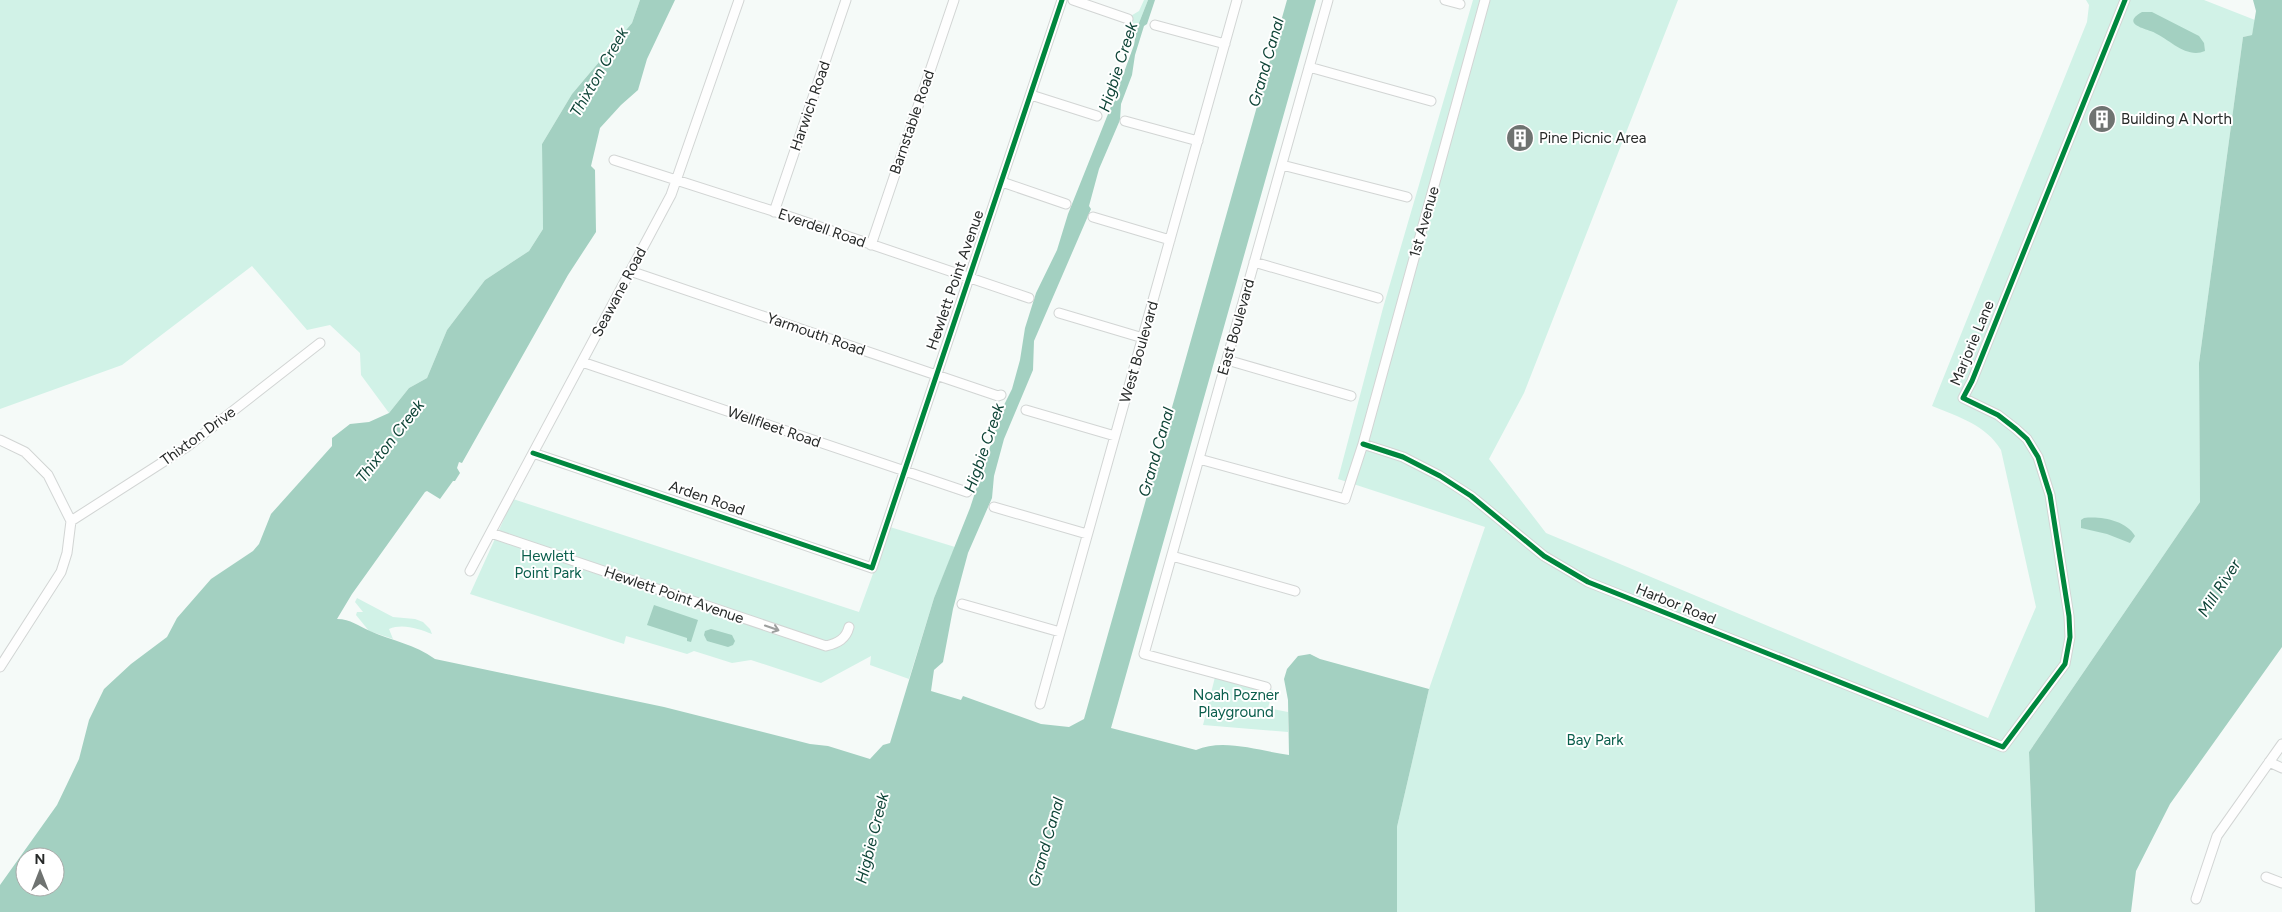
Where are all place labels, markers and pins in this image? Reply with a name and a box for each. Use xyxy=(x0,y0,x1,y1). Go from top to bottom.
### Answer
building icon: Building A North xyxy=(2087,104,2117,134)
place label: Building A North xyxy=(2121,110,2232,128)
building icon: Pine Picnic Area xyxy=(1505,123,1535,153)
place label: Pine Picnic Area xyxy=(1539,129,1646,147)

